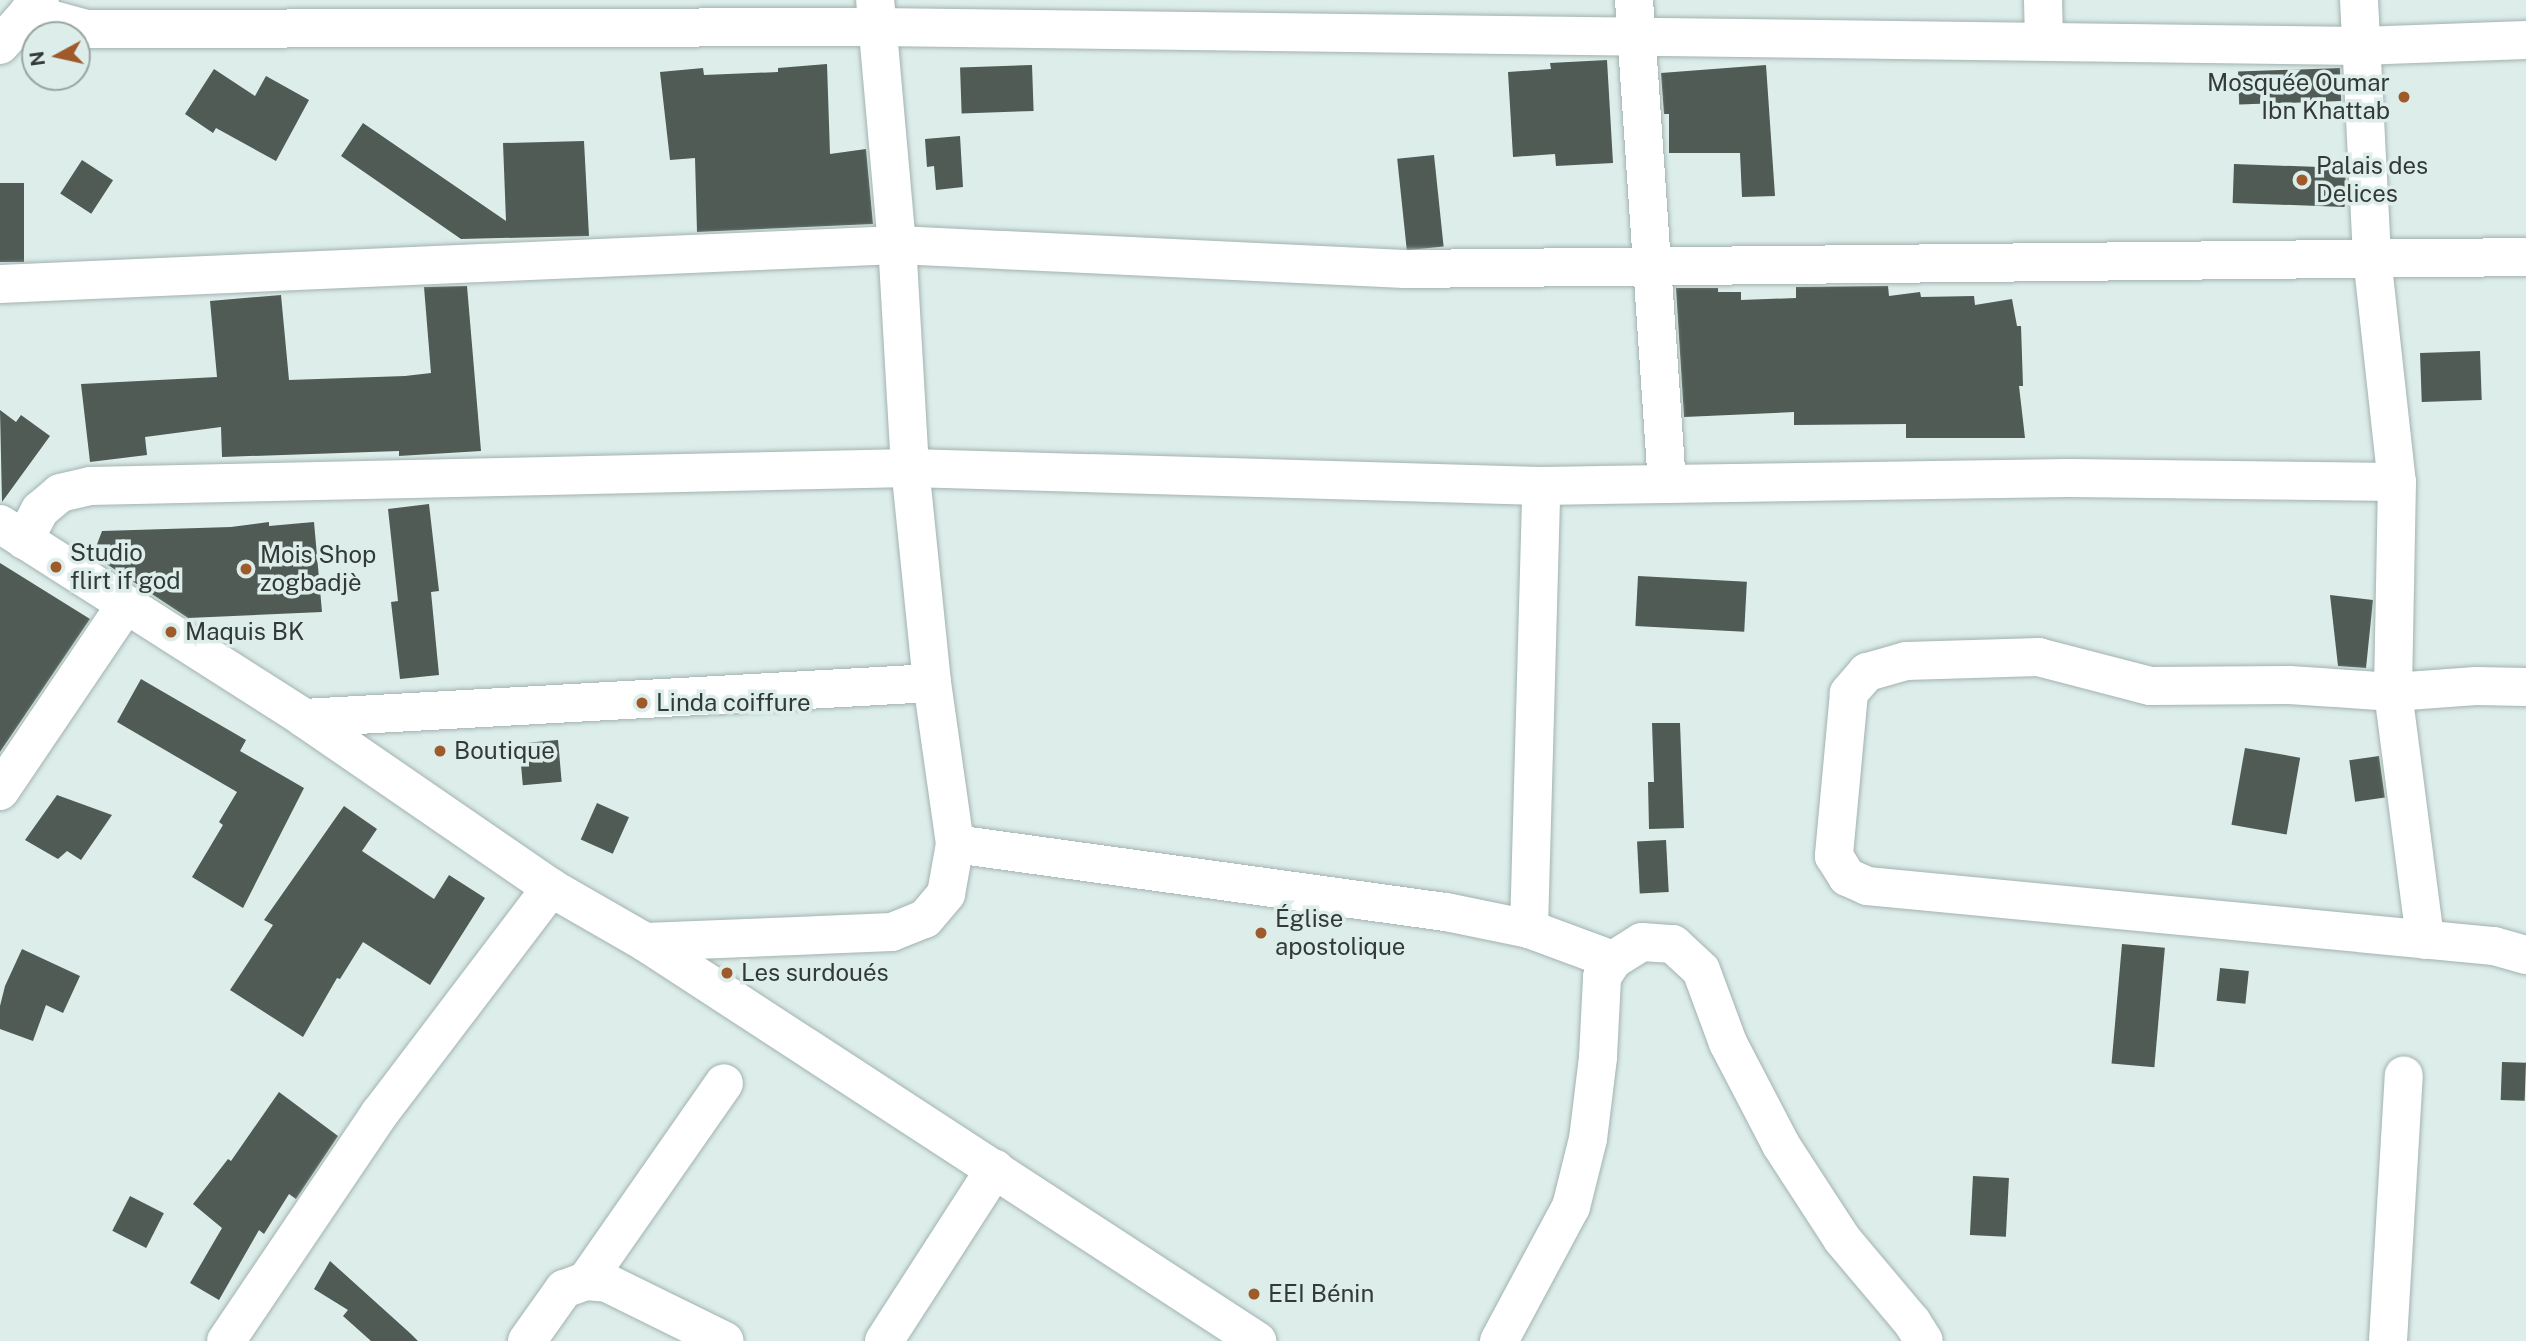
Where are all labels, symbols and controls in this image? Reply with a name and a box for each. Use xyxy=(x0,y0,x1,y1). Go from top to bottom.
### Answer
north arrow xyxy=(21,21,91,91)
text: N xyxy=(25,50,49,68)
place label: Mosquée Oumar Ibn Khattab xyxy=(2207,69,2390,125)
marker: Mosquée Oumar Ibn Khattab xyxy=(2396,89,2412,105)
place label: Palais des Delices xyxy=(2316,152,2429,208)
marker: Palais des Delices xyxy=(2294,172,2310,188)
place label: Studio flirt if god xyxy=(70,539,181,595)
place label: Mois Shop zogbadjè xyxy=(260,541,376,597)
marker: Studio flirt if god xyxy=(48,559,64,575)
marker: Mois Shop zogbadjè xyxy=(238,561,254,577)
place label: Maquis BK xyxy=(185,618,304,646)
marker: Maquis BK xyxy=(163,624,179,640)
place label: Linda coiffure xyxy=(656,689,811,717)
marker: Linda coiffure xyxy=(634,695,650,711)
place label: Boutique xyxy=(454,737,555,765)
marker: Boutique xyxy=(432,743,448,759)
place label: Église apostolique xyxy=(1275,905,1405,961)
marker: Église apostolique xyxy=(1253,925,1269,941)
place label: Les surdoués xyxy=(741,959,889,987)
marker: Les surdoués xyxy=(719,965,735,981)
place label: EEI Bénin xyxy=(1268,1280,1374,1308)
marker: EEI Bénin xyxy=(1246,1286,1262,1302)

